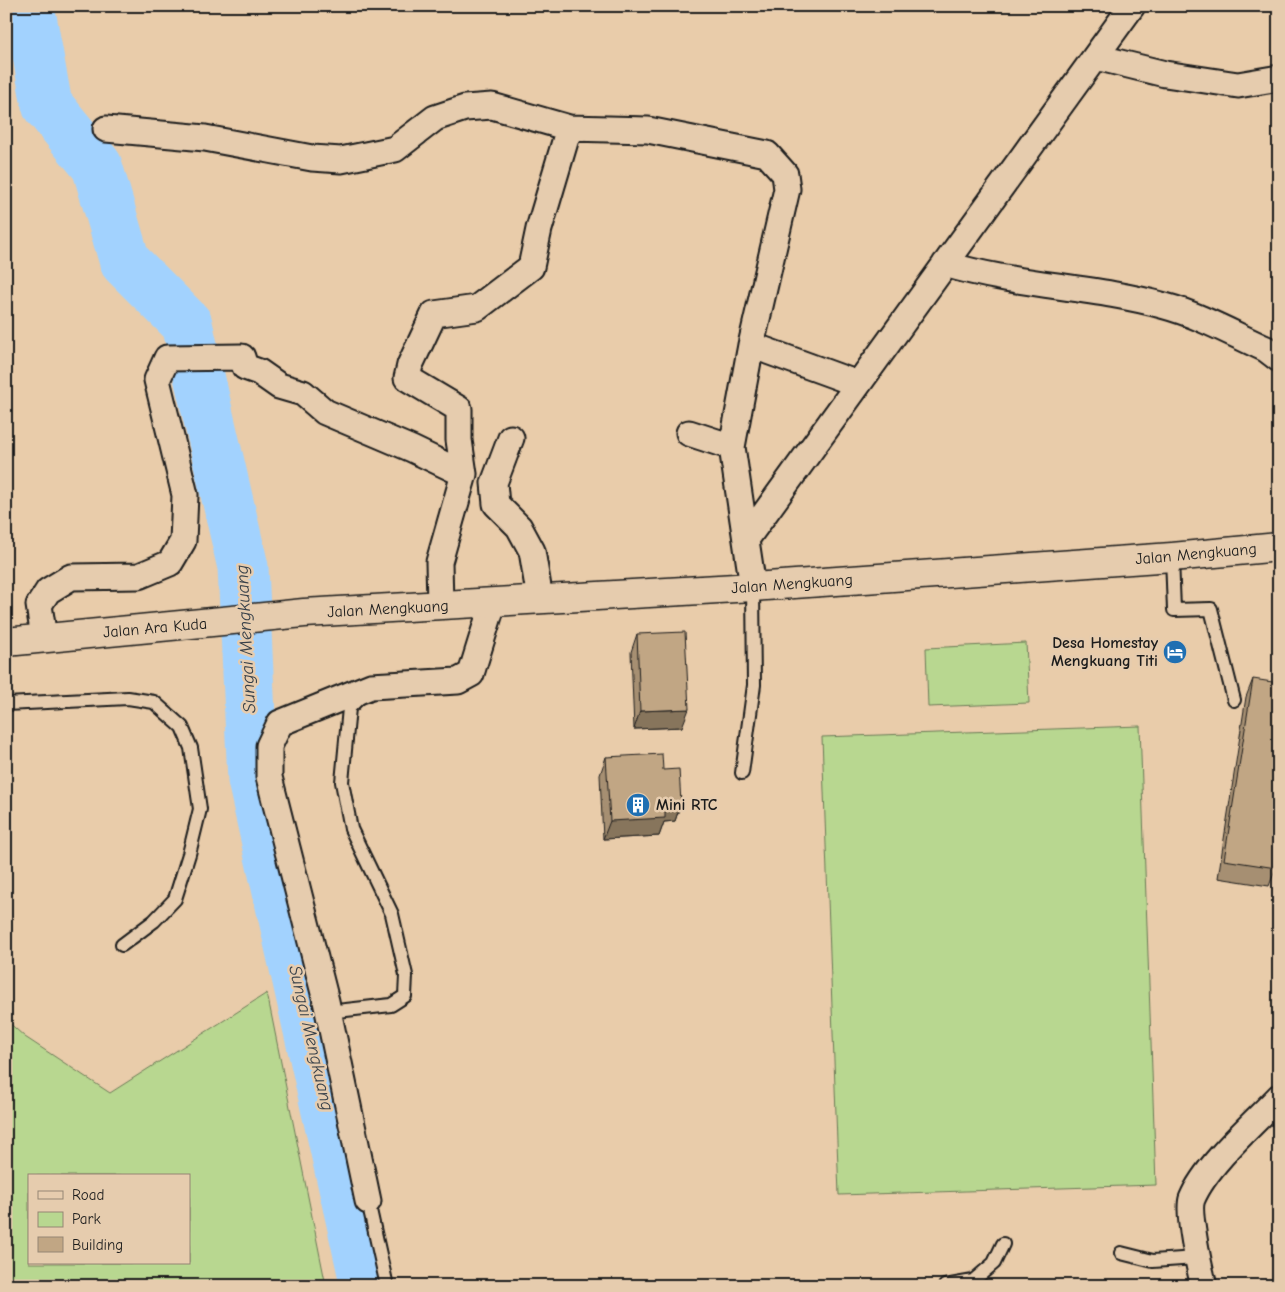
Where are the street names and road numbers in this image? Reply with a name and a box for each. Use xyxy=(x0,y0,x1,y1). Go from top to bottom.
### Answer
street label: Jalan Mengkuang xyxy=(1135,540,1257,568)
street label: Jalan Mengkuang xyxy=(731,571,853,597)
street label: Jalan Mengkuang xyxy=(327,597,449,621)
street label: Jalan Ara Kuda xyxy=(102,614,208,642)

